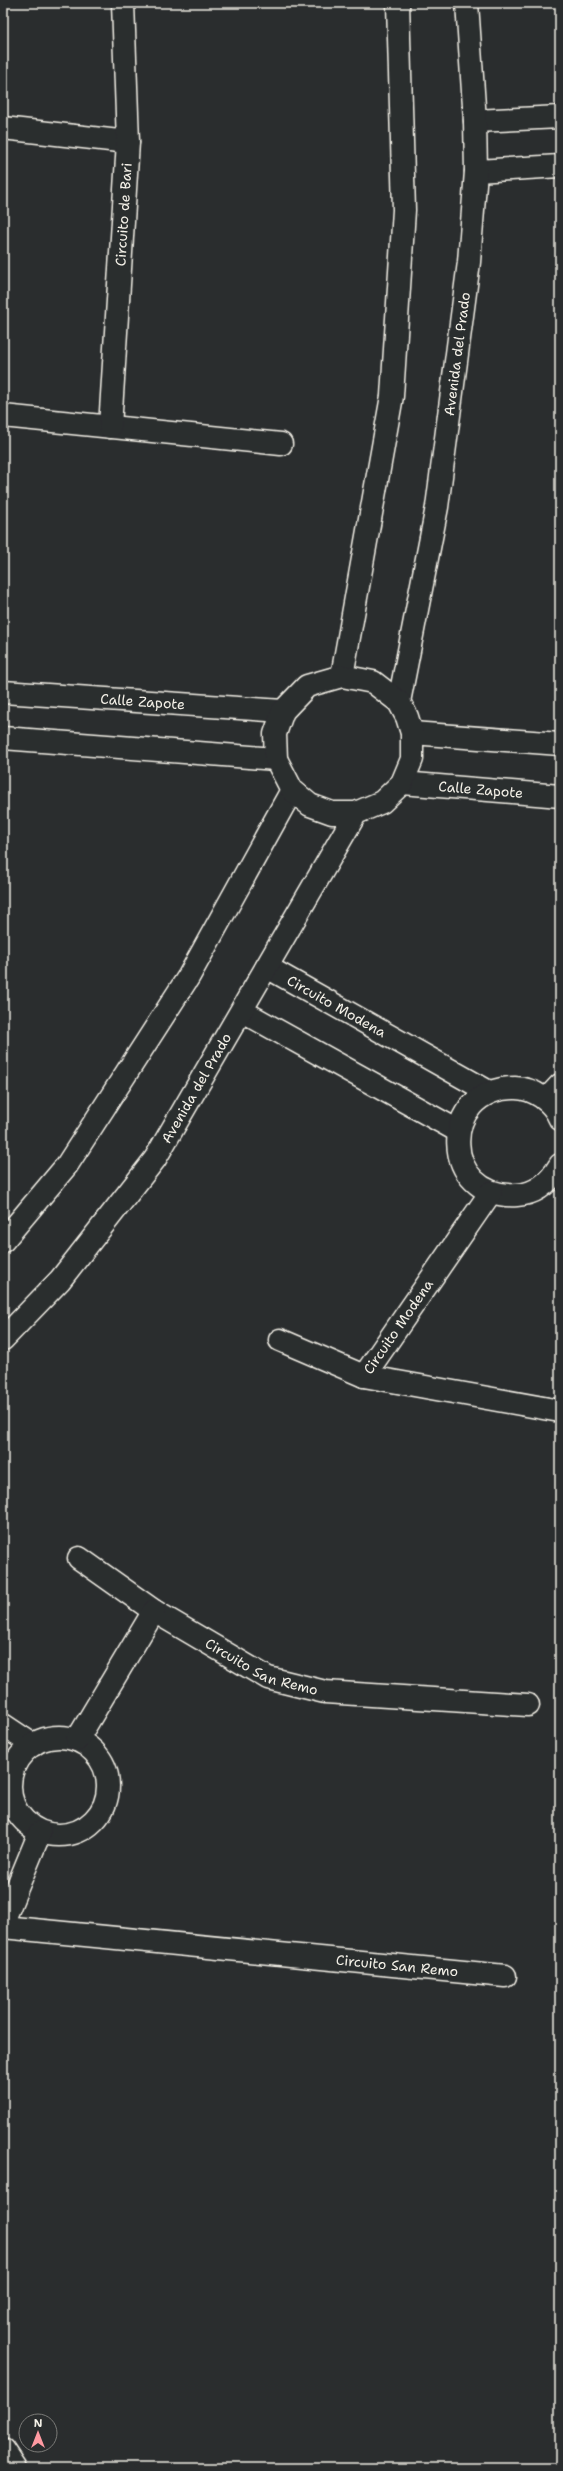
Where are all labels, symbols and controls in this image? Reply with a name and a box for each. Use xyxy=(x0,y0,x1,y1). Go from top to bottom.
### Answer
street label: Circuito de Bari xyxy=(111,162,136,267)
street label: Avenida del Prado xyxy=(440,291,474,417)
street label: Calle Zapote xyxy=(100,690,186,713)
street label: Calle Zapote xyxy=(438,777,524,802)
street label: Circuito Modena xyxy=(284,971,390,1041)
street label: Avenida del Prado xyxy=(157,1030,235,1146)
street label: Circuito Modena xyxy=(359,1276,437,1377)
street label: Circuito San Remo xyxy=(202,1634,320,1699)
street label: Circuito San Remo xyxy=(335,1951,459,1980)
north arrow xyxy=(18,2413,58,2453)
text: N xyxy=(34,2416,43,2431)

